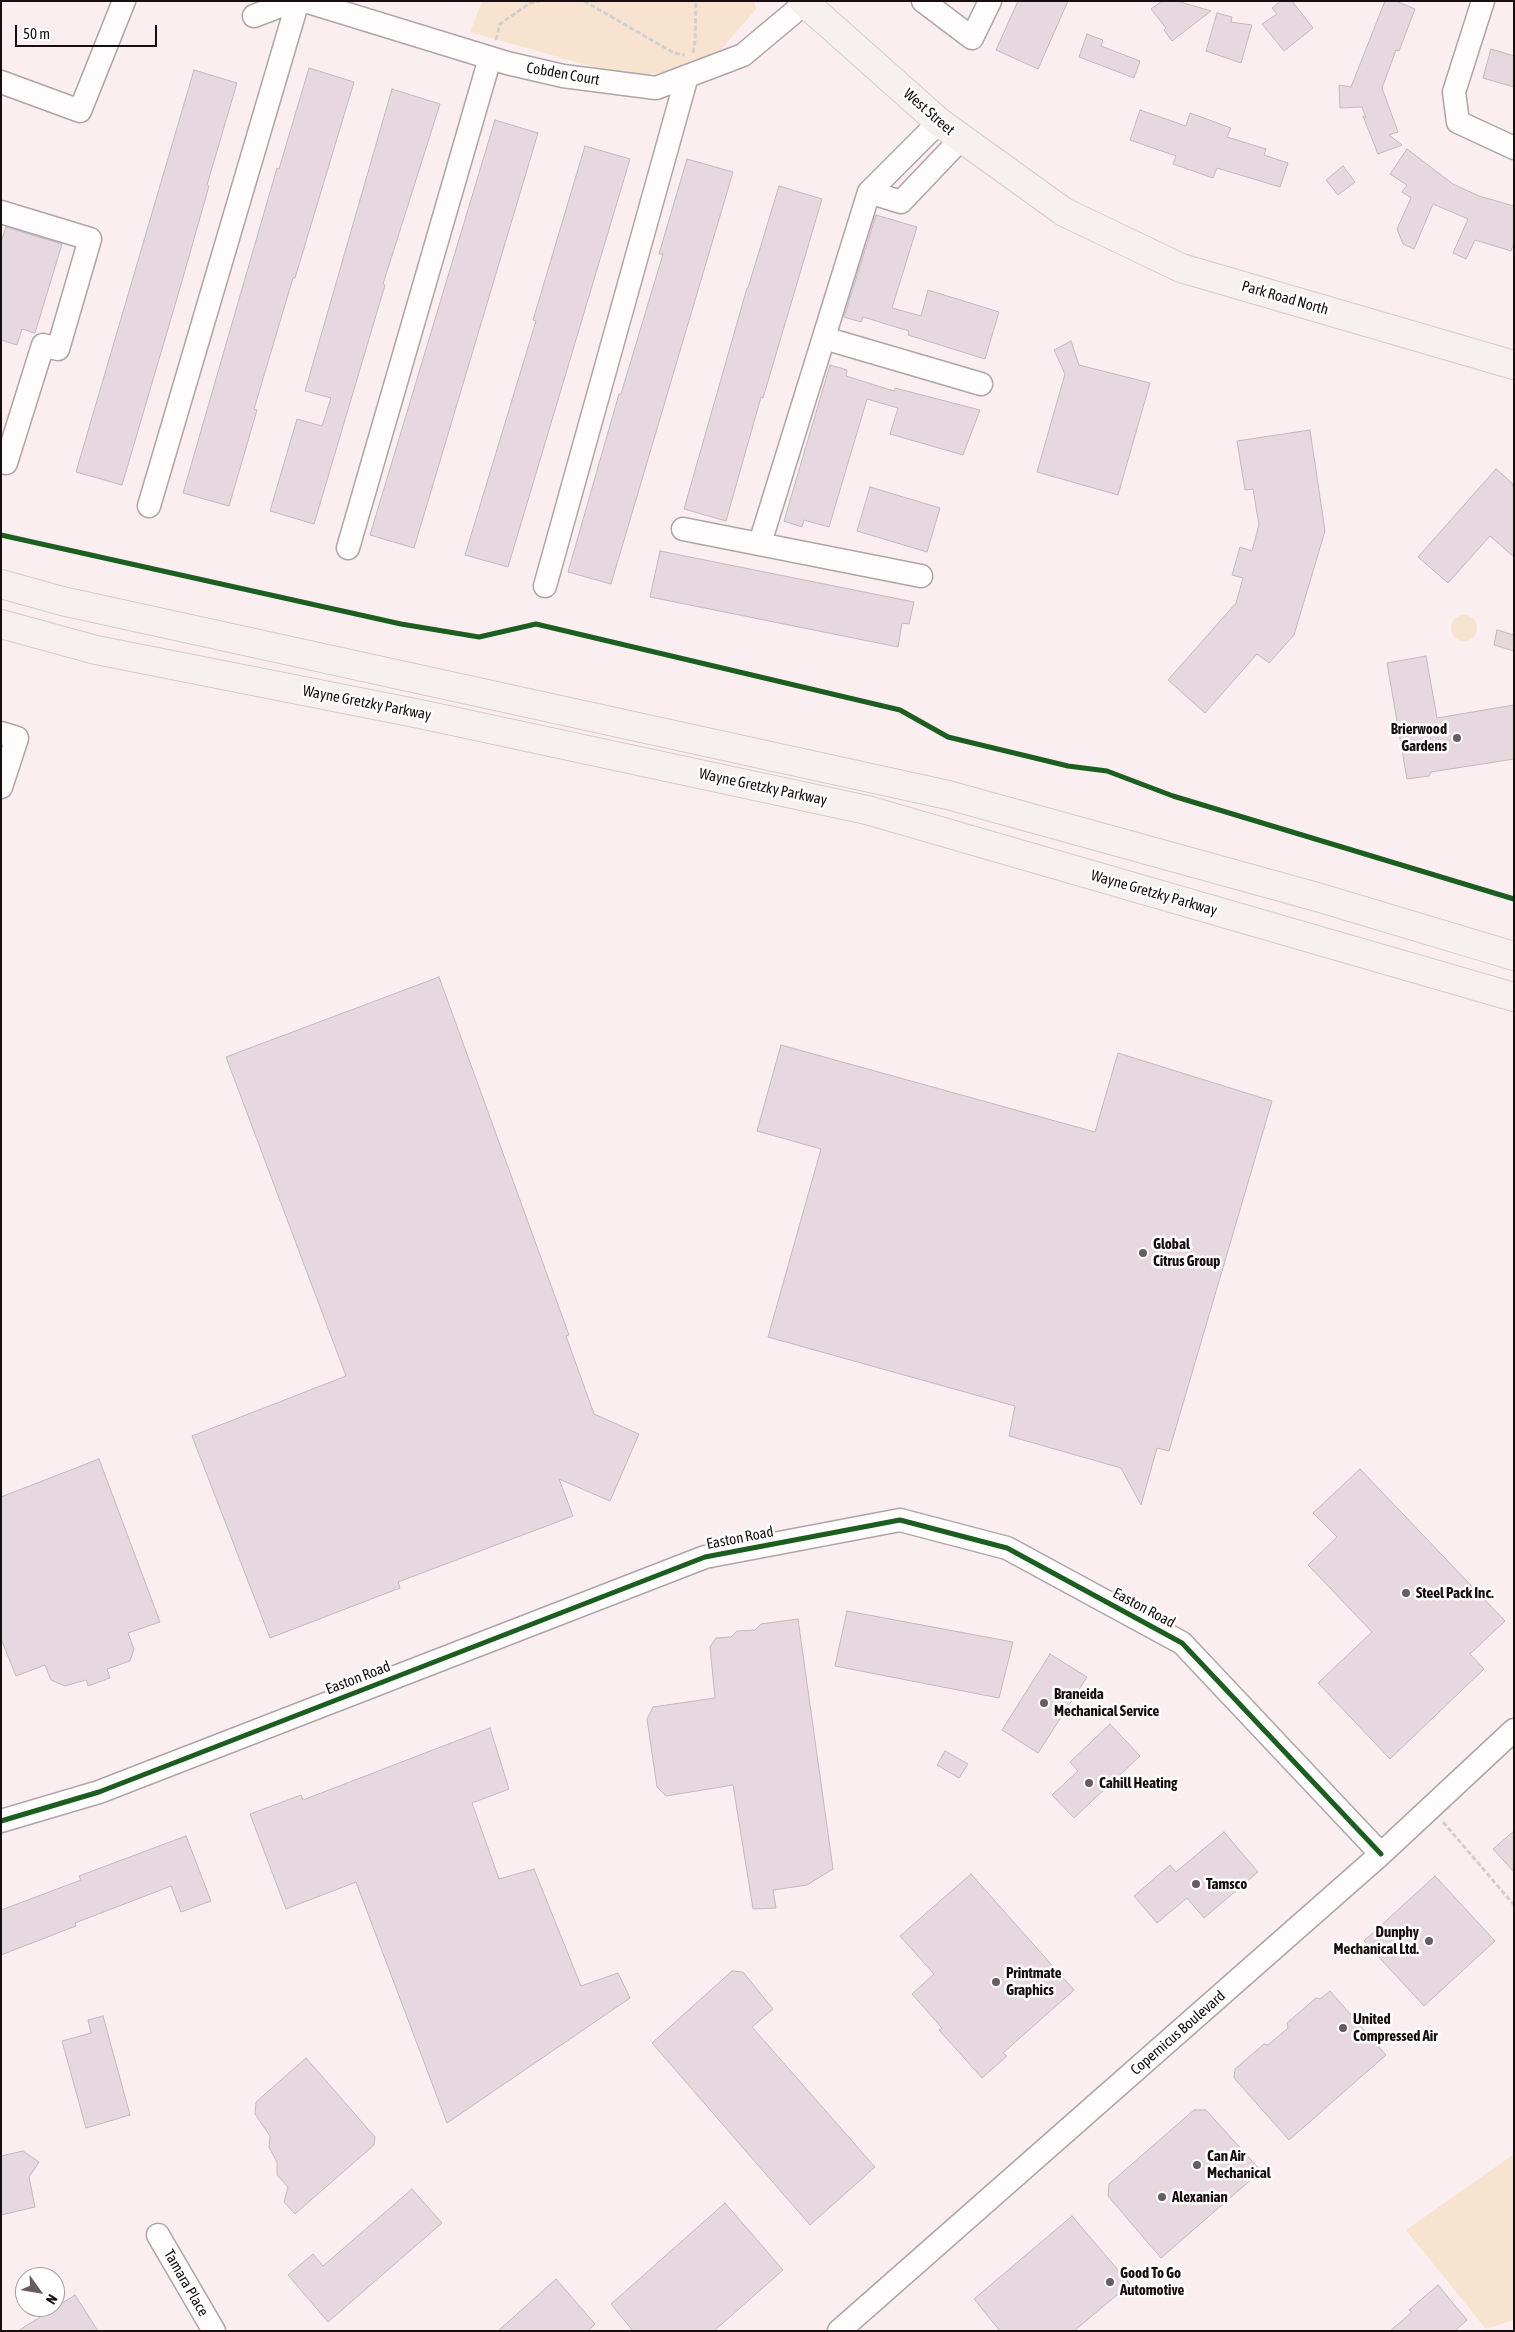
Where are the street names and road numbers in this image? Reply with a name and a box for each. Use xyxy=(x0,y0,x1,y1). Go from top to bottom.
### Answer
street label: Cobden Court xyxy=(525,59,601,89)
street label: West Street xyxy=(900,85,958,139)
street label: Park Road North xyxy=(1239,277,1331,319)
street label: Wayne Gretzky Parkway xyxy=(301,682,433,724)
street label: Wayne Gretzky Parkway xyxy=(697,765,829,809)
street label: Wayne Gretzky Parkway xyxy=(1089,866,1219,920)
street label: Easton Road xyxy=(705,1523,775,1553)
street label: Easton Road xyxy=(1110,1584,1178,1632)
street label: Easton Road xyxy=(323,1657,393,1699)
street label: Copernicus Boulevard xyxy=(1127,1987,1229,2079)
street label: Tamara Place xyxy=(160,2246,212,2320)

